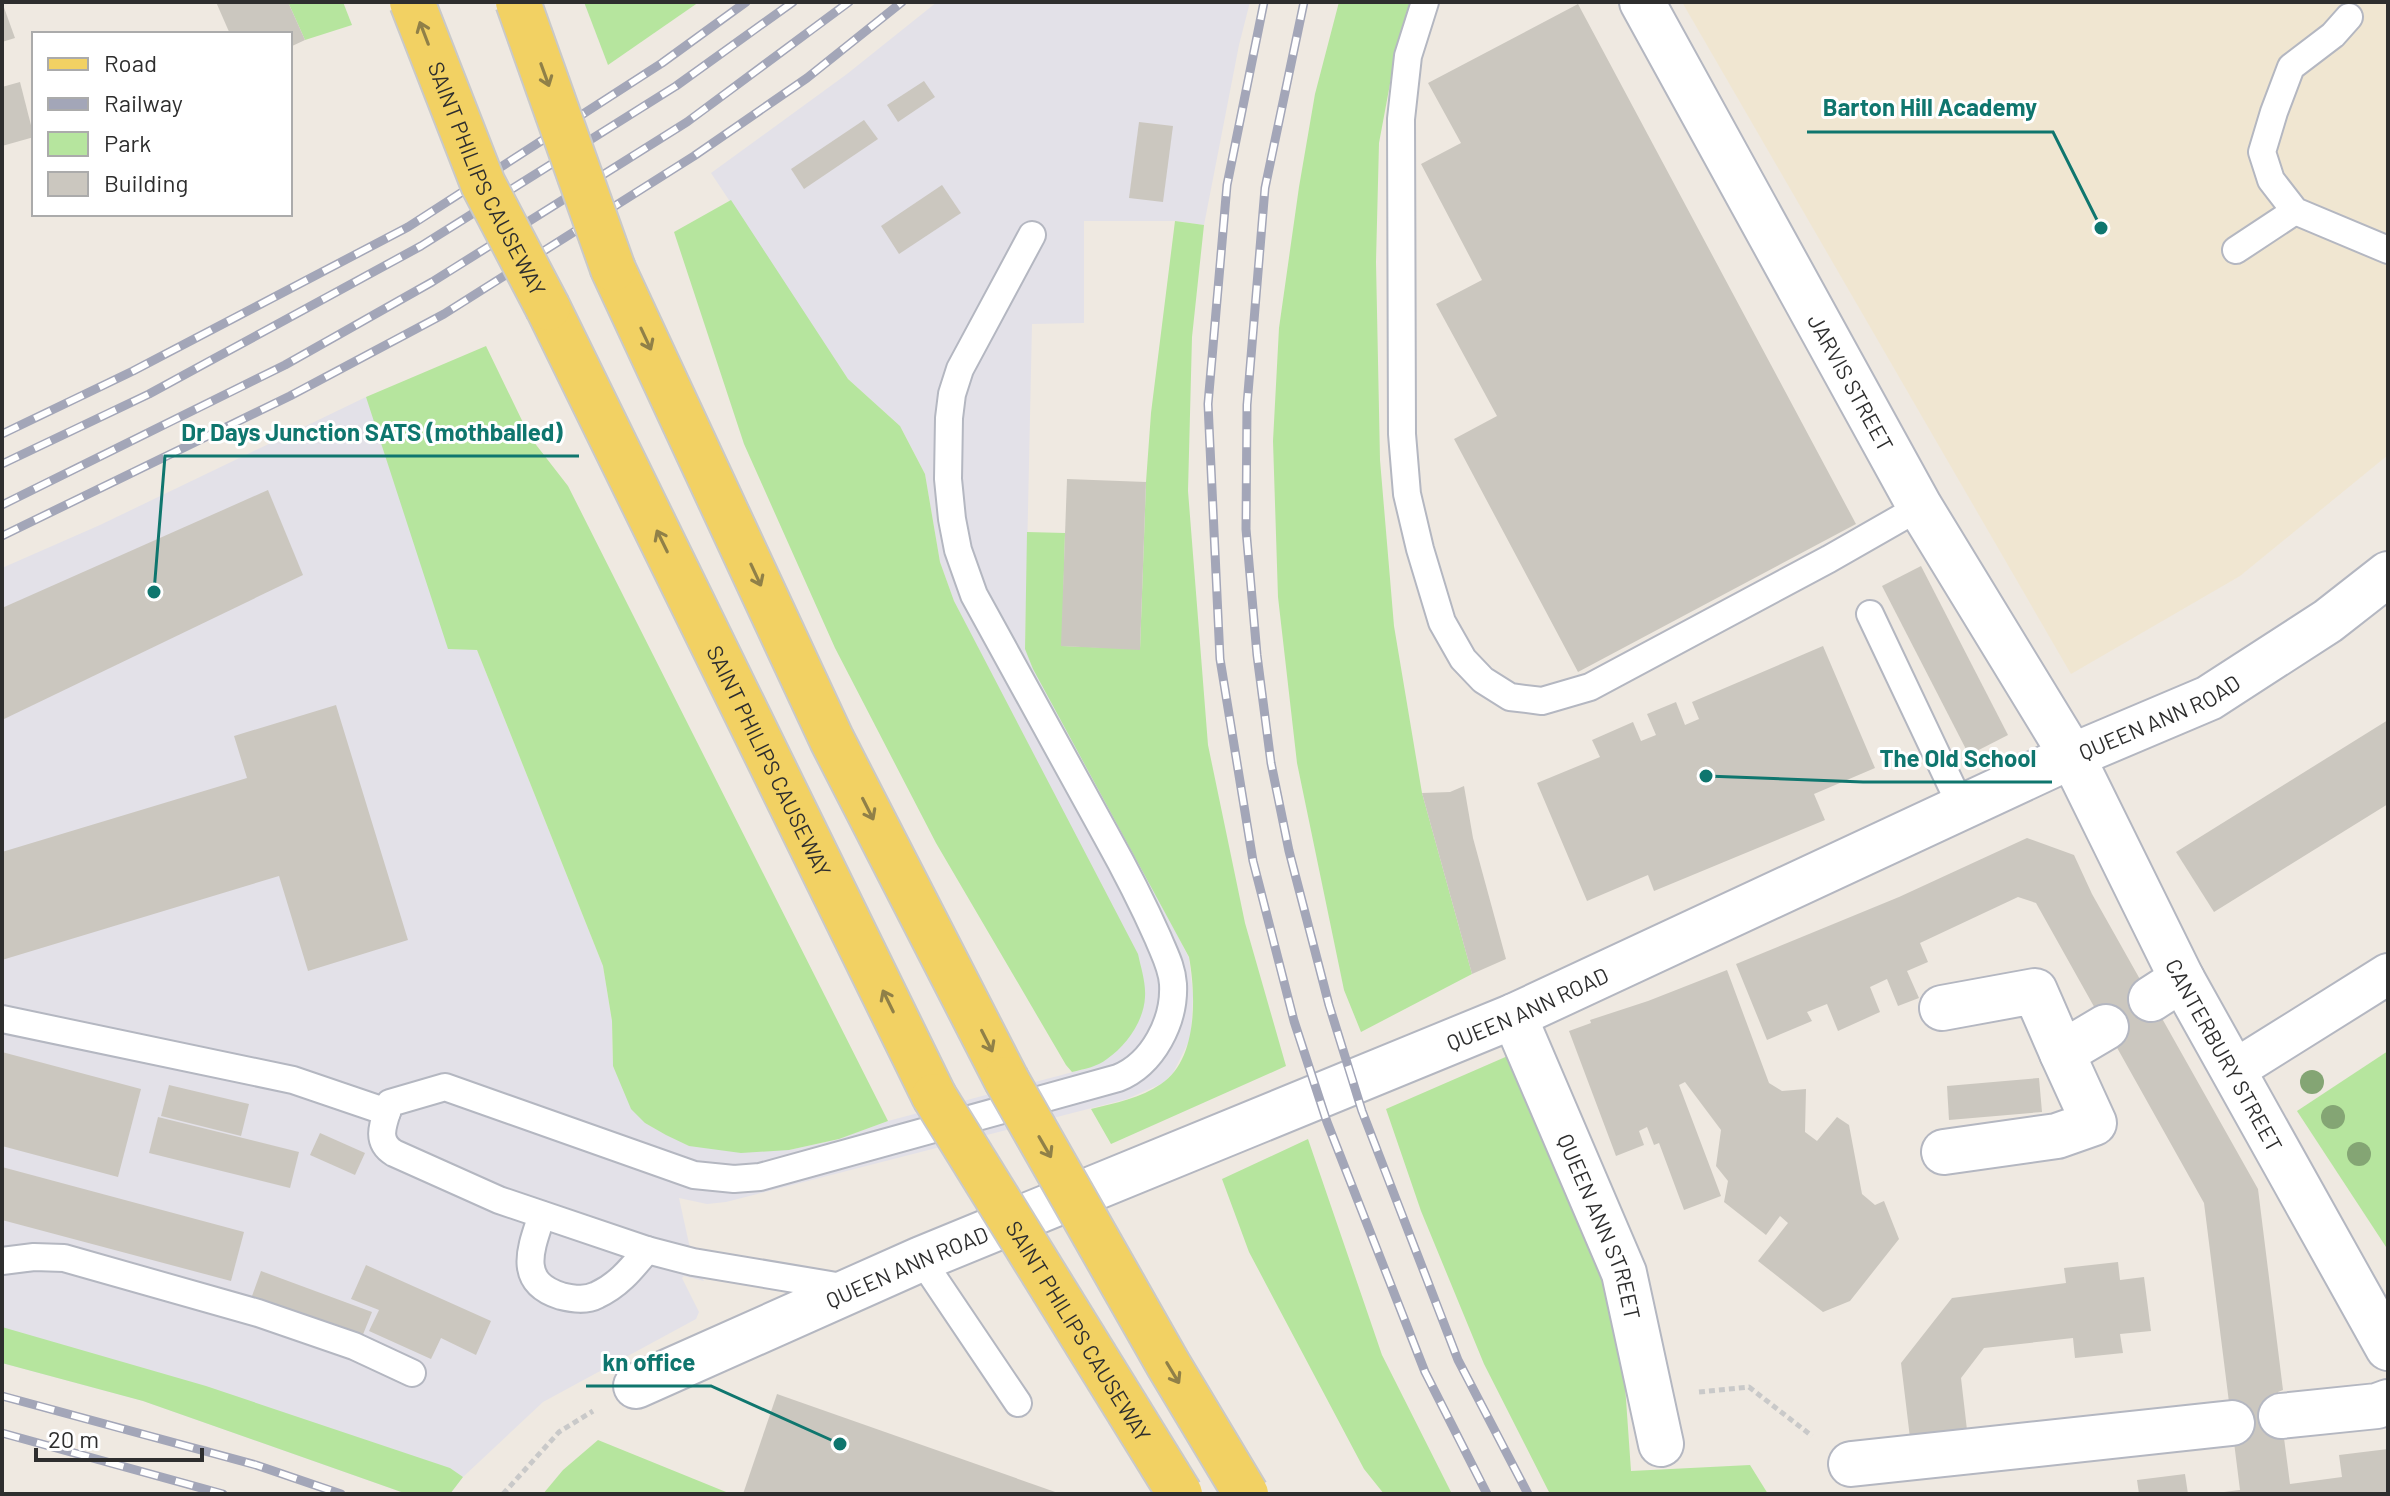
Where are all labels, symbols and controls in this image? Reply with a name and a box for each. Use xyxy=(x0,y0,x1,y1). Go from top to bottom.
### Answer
one-way arrow xyxy=(416,21,430,46)
legend xyxy=(32,32,292,216)
text: Road xyxy=(104,48,157,77)
street label: SAINT PHILIPS CAUSEWAY xyxy=(423,58,552,300)
one-way arrow xyxy=(538,62,553,87)
callout: Barton Hill Academy xyxy=(1807,84,2053,132)
text: Railway xyxy=(104,88,183,117)
text: Barton Hill Academy xyxy=(1823,92,2037,121)
text: Park xyxy=(104,128,151,157)
text: Building xyxy=(104,168,188,197)
street label: JARVIS STREET xyxy=(1803,309,1899,455)
one-way arrow xyxy=(639,327,654,351)
callout: Dr Days Junction SATS (mothballed) xyxy=(165,408,579,456)
text: Dr Days Junction SATS (mothballed) xyxy=(181,417,563,446)
one-way arrow xyxy=(654,530,669,554)
one-way arrow xyxy=(749,562,764,587)
street label: SAINT PHILIPS CAUSEWAY xyxy=(702,641,837,880)
street label: QUEEN ANN ROAD xyxy=(2075,669,2244,765)
callout: The Old School xyxy=(1863,734,2052,782)
text: The Old School xyxy=(1880,743,2036,772)
one-way arrow xyxy=(861,797,876,821)
street label: CANTERBURY STREET xyxy=(2161,954,2289,1156)
street label: QUEEN ANN ROAD xyxy=(1442,961,1612,1055)
one-way arrow xyxy=(880,989,895,1013)
one-way arrow xyxy=(979,1028,995,1052)
street label: QUEEN ANN STREET xyxy=(1553,1130,1647,1322)
one-way arrow xyxy=(1037,1134,1053,1158)
street label: SAINT PHILIPS CAUSEWAY xyxy=(1001,1216,1157,1446)
street label: QUEEN ANN ROAD xyxy=(822,1220,992,1313)
callout: kn office xyxy=(586,1338,711,1386)
text: kn office xyxy=(603,1347,695,1376)
one-way arrow xyxy=(1166,1360,1181,1384)
scale bar xyxy=(36,1412,202,1462)
text: 20 m xyxy=(48,1424,99,1453)

